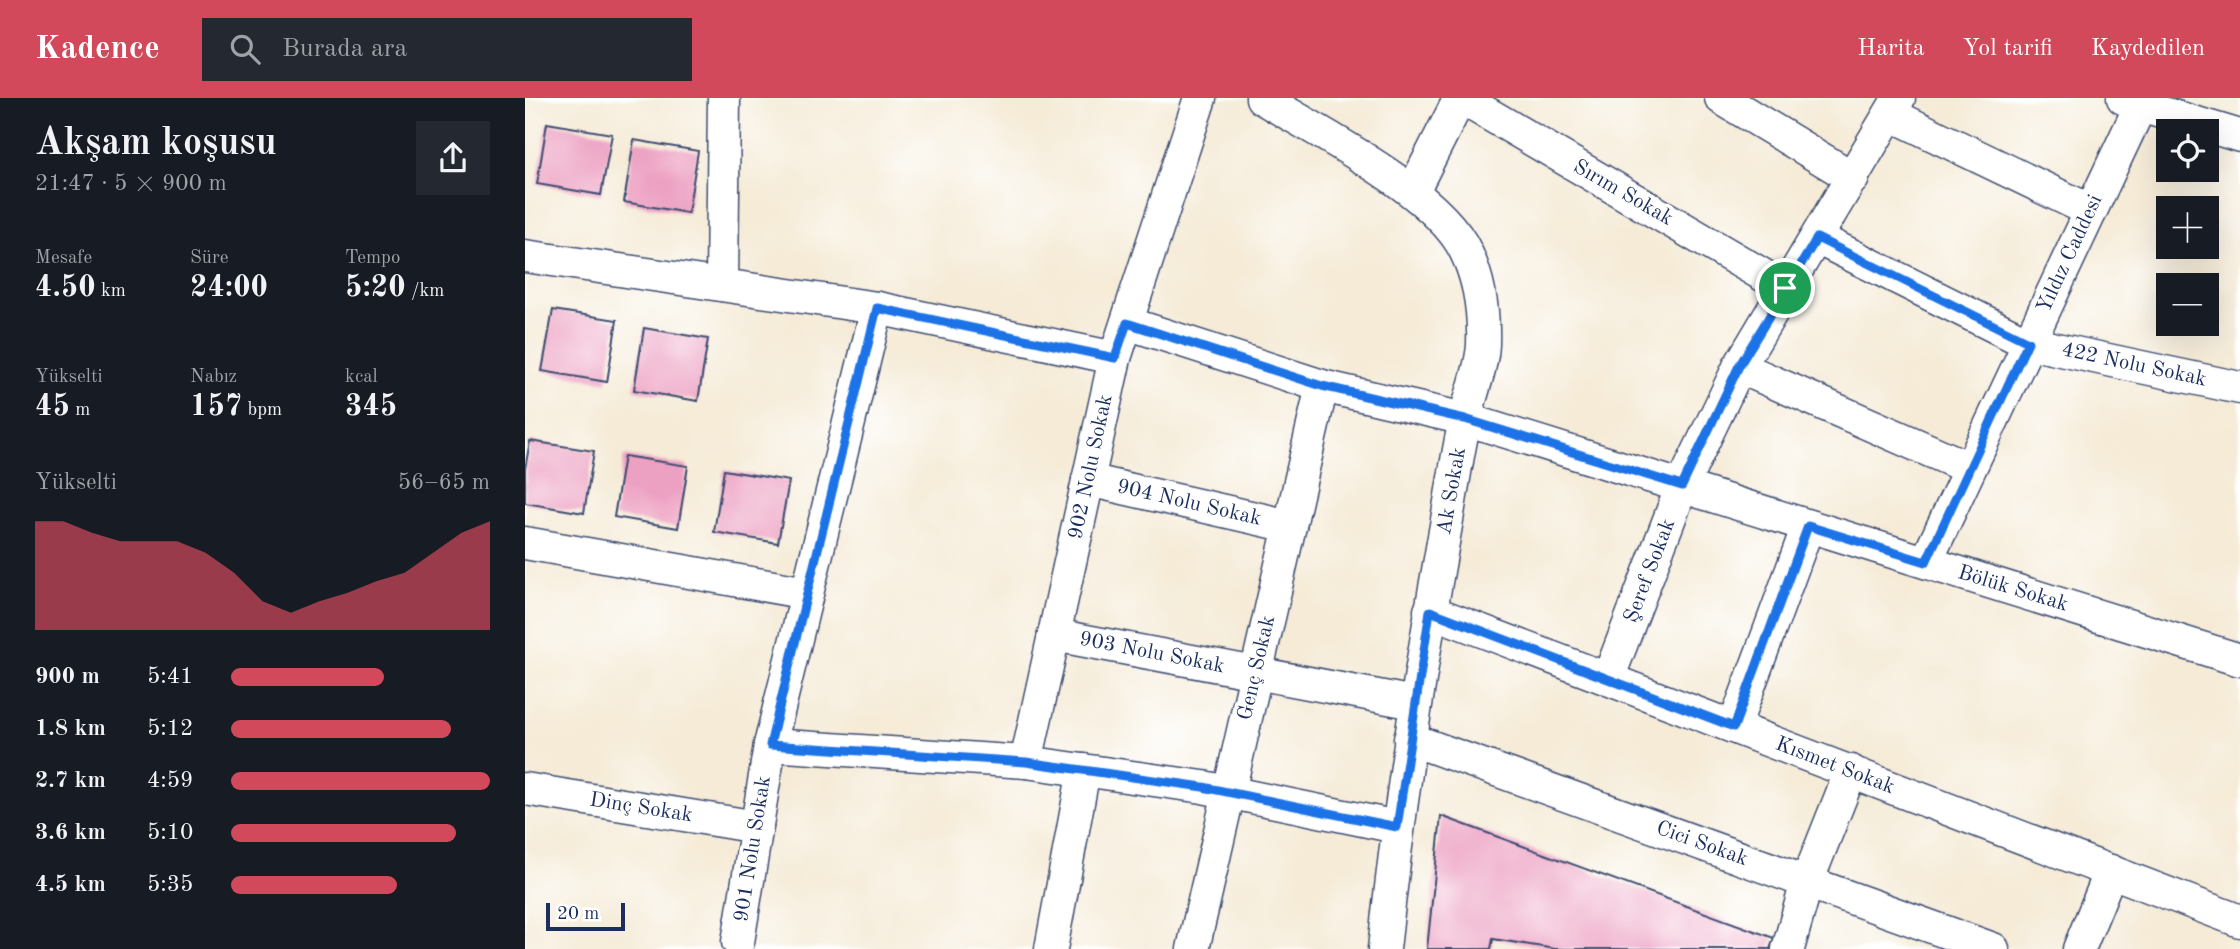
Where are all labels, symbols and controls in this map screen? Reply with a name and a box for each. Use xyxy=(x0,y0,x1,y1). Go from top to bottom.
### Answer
search box xyxy=(202,18,692,81)
icon: search xyxy=(226,30,264,68)
text: Kadence xyxy=(35,33,160,66)
text: Burada ara xyxy=(282,36,407,62)
text: Harita xyxy=(1857,37,1925,61)
text: Yol tarifi xyxy=(1963,37,2053,61)
text: Kaydedilen xyxy=(2091,37,2205,61)
map controls xyxy=(2156,119,2219,336)
button: locate xyxy=(2156,119,2219,182)
button: share xyxy=(416,121,490,195)
text: Akşam koşusu xyxy=(35,125,277,163)
street label: Sırım Sokak xyxy=(1570,156,1676,230)
text: 21:47 · 5 × 900 m xyxy=(35,172,227,195)
street label: Yıldız Caddesi xyxy=(2033,192,2107,316)
button: + xyxy=(2156,196,2219,259)
text: Mesafe xyxy=(35,249,92,268)
text: Süre xyxy=(190,249,228,268)
text: Tempo xyxy=(345,249,400,268)
pin xyxy=(1755,258,1815,318)
icon: arrive xyxy=(1766,269,1804,307)
text: 4.50 xyxy=(35,273,96,303)
text: 24:00 xyxy=(190,273,268,303)
text: 5:20 xyxy=(345,273,406,303)
button: − xyxy=(2156,273,2219,336)
text: km xyxy=(96,282,126,301)
text: /km xyxy=(406,282,444,301)
street label: 422 Nolu Sokak xyxy=(2060,339,2208,391)
text: Yükselti xyxy=(35,368,103,387)
text: Nabız xyxy=(190,368,237,387)
text: kcal xyxy=(345,368,378,387)
text: 45 xyxy=(35,392,70,422)
text: 157 xyxy=(190,392,242,422)
text: 345 xyxy=(345,392,397,422)
street label: 902 Nolu Sokak xyxy=(1065,393,1117,541)
text: m xyxy=(70,401,90,420)
text: bpm xyxy=(242,401,282,420)
street label: Ak Sokak xyxy=(1434,446,1470,536)
text: Yükselti xyxy=(35,471,117,494)
text: 56–65 m xyxy=(398,471,490,494)
street label: 904 Nolu Sokak xyxy=(1115,476,1263,530)
street label: Şeref Sokak xyxy=(1621,516,1679,626)
street label: Bölük Sokak xyxy=(1955,562,2071,616)
street label: Genç Sokak xyxy=(1235,614,1279,722)
street label: 903 Nolu Sokak xyxy=(1078,629,1226,677)
text: 900 m xyxy=(35,665,100,688)
text: 5:41 xyxy=(147,665,193,688)
text: 1.8 km xyxy=(35,717,106,740)
text: 5:12 xyxy=(147,717,193,740)
street label: Kısmet Sokak xyxy=(1772,734,1898,798)
text: 2.7 km xyxy=(35,769,106,792)
text: 4:59 xyxy=(147,769,193,792)
street label: 901 Nolu Sokak xyxy=(731,774,775,923)
street label: Dinç Sokak xyxy=(588,789,694,827)
street label: Cici Sokak xyxy=(1653,818,1751,870)
text: 3.6 km xyxy=(35,821,106,844)
text: 5:10 xyxy=(147,821,193,844)
text: 4.5 km xyxy=(35,873,106,896)
text: 5:35 xyxy=(147,873,193,896)
scale bar xyxy=(546,900,625,932)
text: 20 m xyxy=(557,905,599,924)

